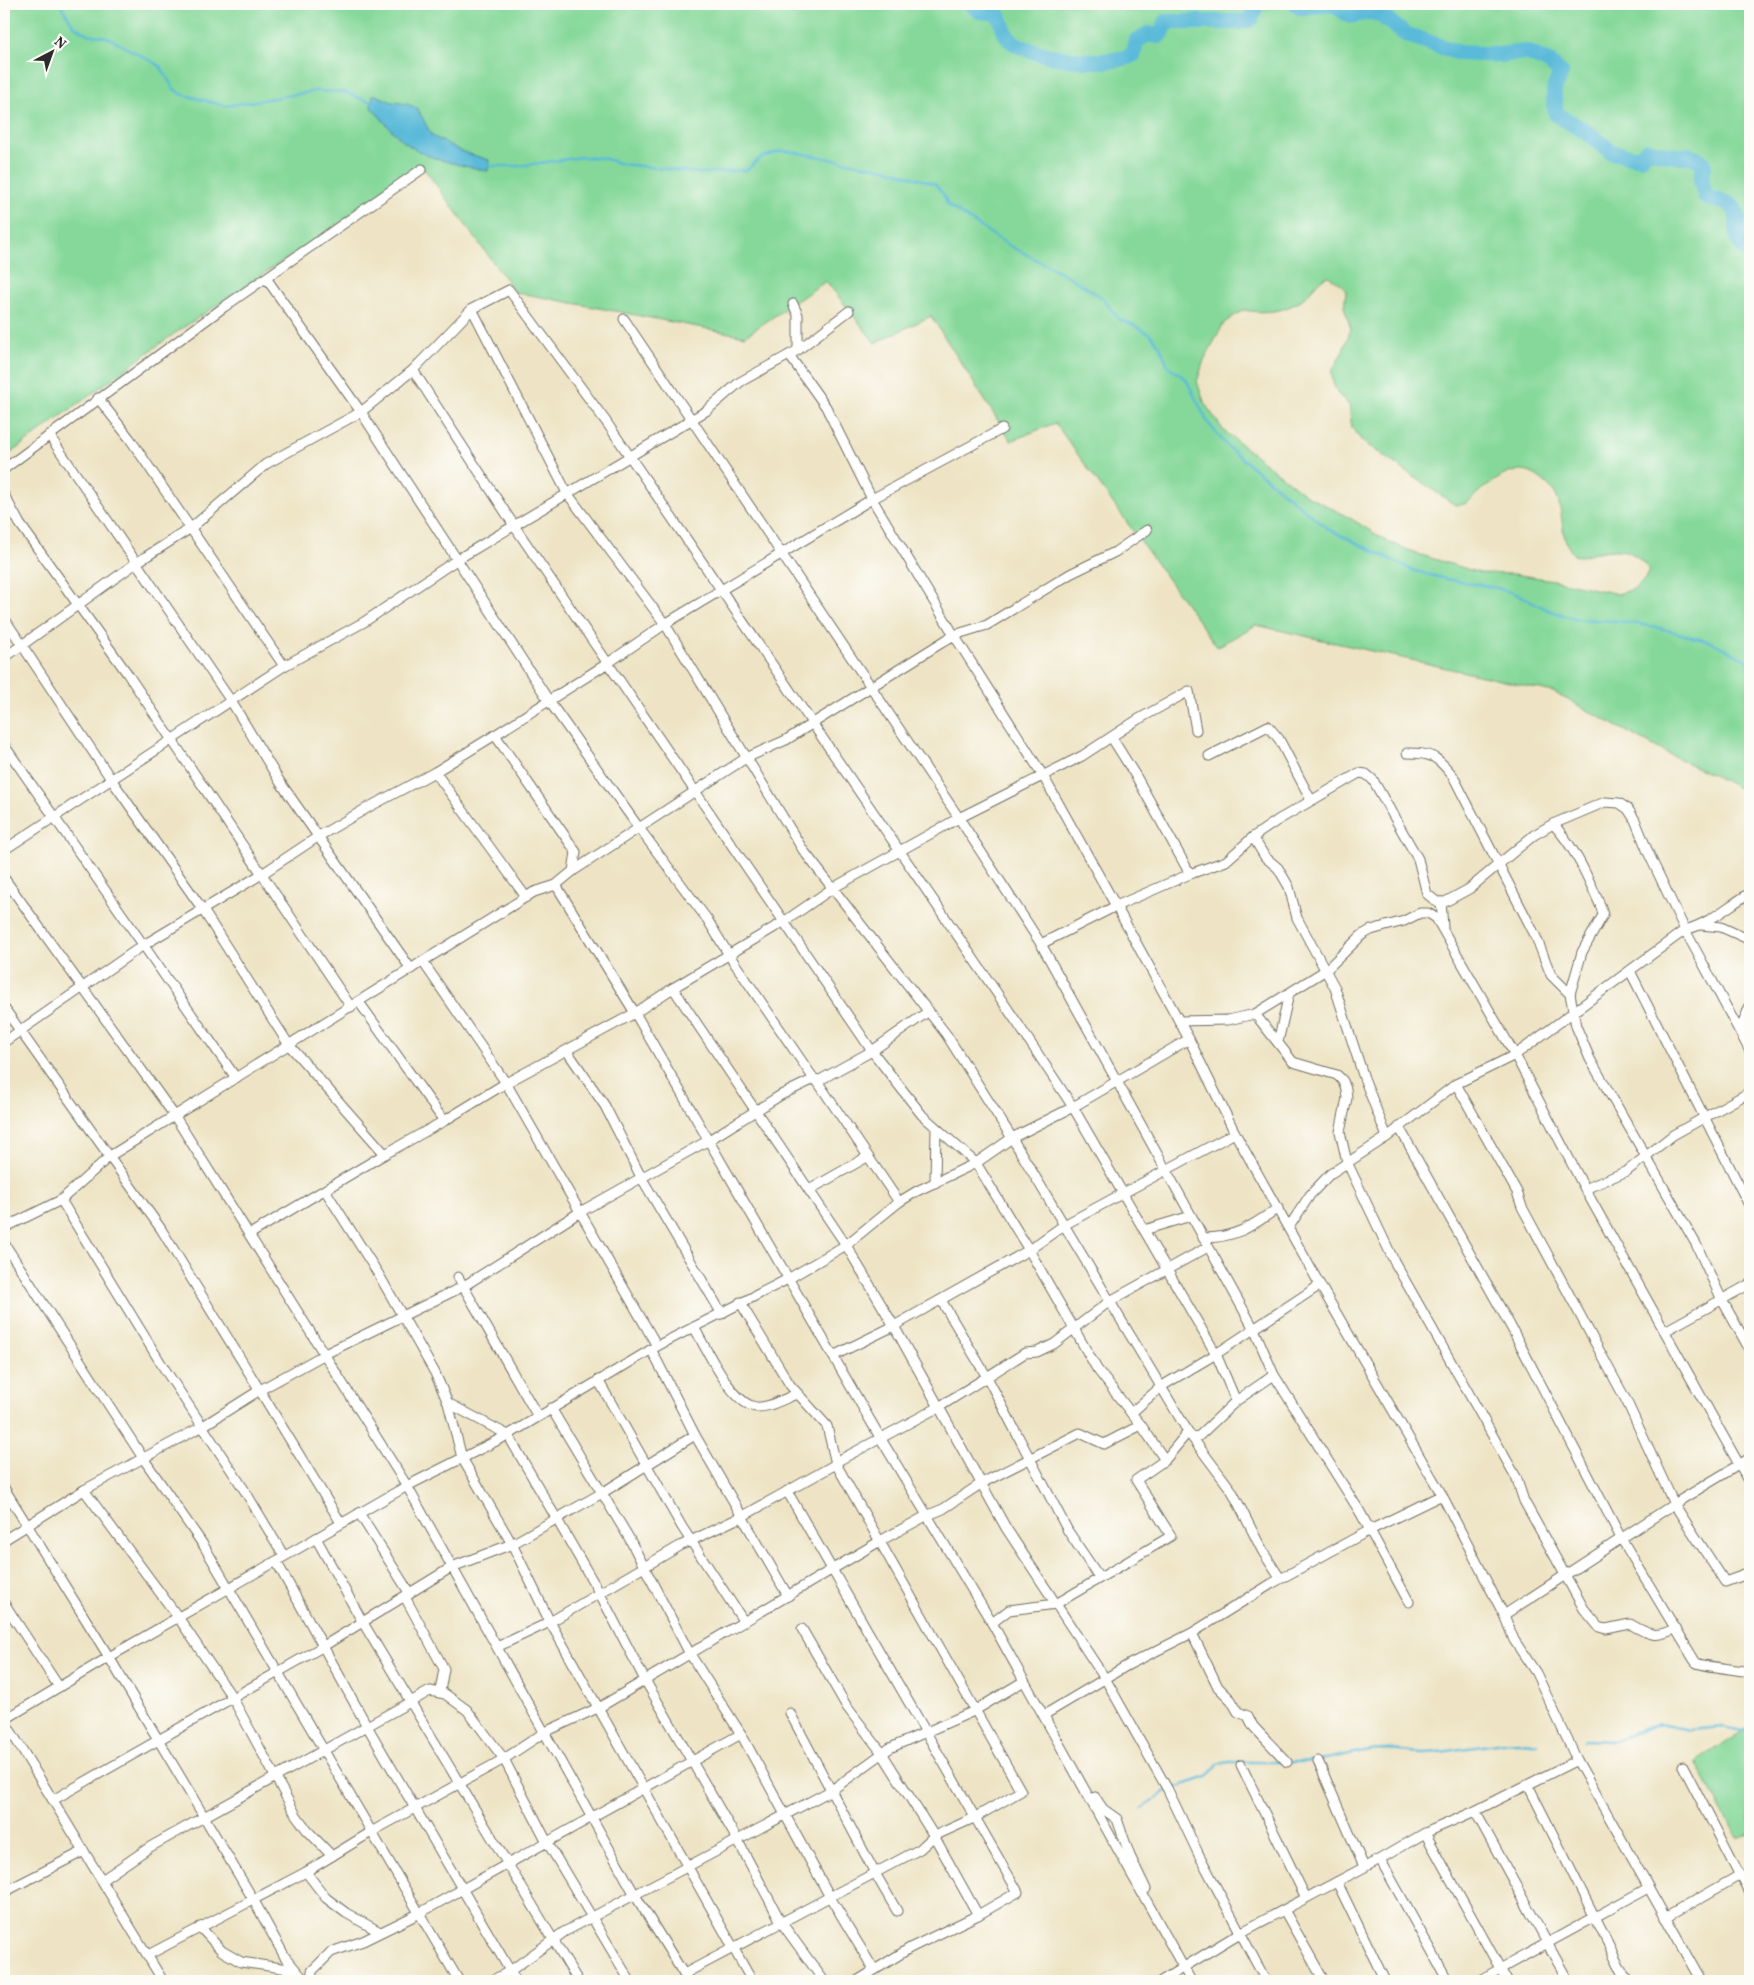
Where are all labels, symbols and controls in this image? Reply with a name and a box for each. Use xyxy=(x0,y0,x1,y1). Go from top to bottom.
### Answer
north arrow xyxy=(28,28,78,78)
text: N xyxy=(49,33,70,54)

